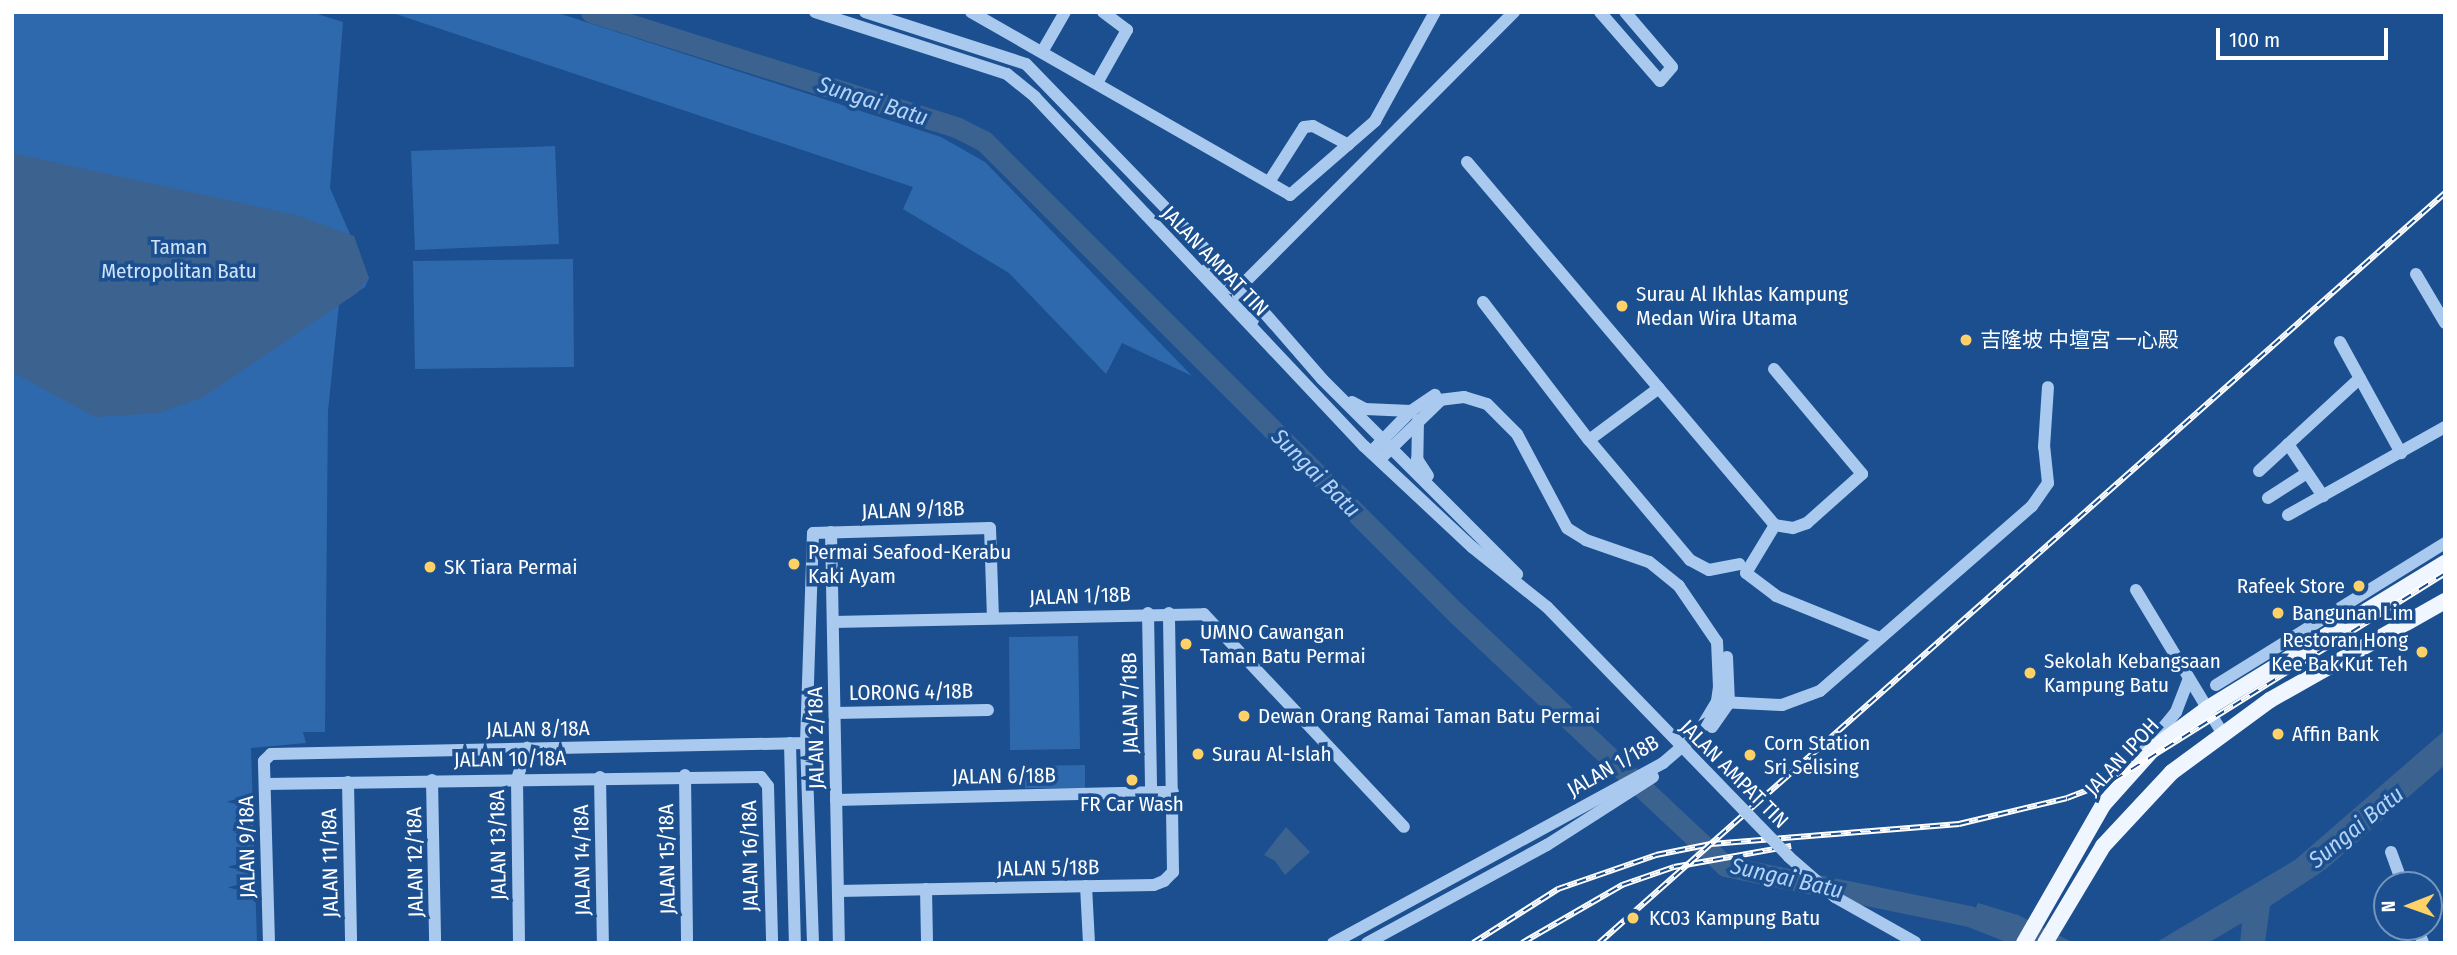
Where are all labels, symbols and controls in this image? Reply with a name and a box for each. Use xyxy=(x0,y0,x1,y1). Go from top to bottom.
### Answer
scale bar xyxy=(2219,14,2390,58)
text: 100 m xyxy=(2229,27,2280,53)
water label: Sungai Batu xyxy=(814,70,932,132)
street label: JALAN AMPAT TIN xyxy=(1156,201,1274,321)
park label: Taman Metropolitan Batu xyxy=(101,234,257,284)
place label: Surau Al Ikhlas Kampung Medan Wira Utama xyxy=(1636,281,1848,331)
marker: Surau Al Ikhlas Kampung Medan Wira Utama xyxy=(1614,298,1630,314)
place label: 吉隆坡 中壇宮 一心殿 xyxy=(1980,327,2179,353)
marker: 吉隆坡 中壇宮 一心殿 xyxy=(1958,332,1974,348)
water label: Sungai Batu xyxy=(1266,423,1366,523)
street label: JALAN 9/18B xyxy=(861,496,965,524)
place label: Permai Seafood-Kerabu Kaki Ayam xyxy=(808,539,1011,589)
place label: SK Tiara Permai xyxy=(444,554,577,580)
marker: Permai Seafood-Kerabu Kaki Ayam xyxy=(786,556,802,572)
marker: SK Tiara Permai xyxy=(422,559,438,575)
place label: Rafeek Store xyxy=(2237,573,2345,599)
marker: Rafeek Store xyxy=(2351,578,2367,594)
street label: JALAN 1/18B xyxy=(1029,582,1131,610)
place label: Bangunan Lim xyxy=(2292,600,2414,626)
marker: Bangunan Lim xyxy=(2270,605,2286,621)
place label: UMNO Cawangan Taman Batu Permai xyxy=(1200,619,1366,669)
place label: Restoran Hong Kee Bak Kut Teh xyxy=(2271,627,2408,677)
marker: UMNO Cawangan Taman Batu Permai xyxy=(1178,636,1194,652)
marker: Restoran Hong Kee Bak Kut Teh xyxy=(2414,644,2430,660)
place label: Sekolah Kebangsaan Kampung Batu xyxy=(2044,648,2221,698)
street label: JALAN 7/18B xyxy=(1117,652,1143,754)
marker: Sekolah Kebangsaan Kampung Batu xyxy=(2022,665,2038,681)
street label: LORONG 4/18B xyxy=(849,678,973,706)
street label: JALAN 2/18A xyxy=(803,687,829,789)
place label: Dewan Orang Ramai Taman Batu Permai xyxy=(1258,703,1600,729)
marker: Dewan Orang Ramai Taman Batu Permai xyxy=(1236,708,1252,724)
street label: JALAN IPOH xyxy=(2080,713,2164,801)
street label: JALAN AMPAT TIN xyxy=(1674,714,1794,834)
street label: JALAN 8/18A xyxy=(486,715,590,743)
place label: Affin Bank xyxy=(2292,721,2379,747)
marker: Affin Bank xyxy=(2270,726,2286,742)
street label: JALAN 1/18B xyxy=(1563,730,1663,802)
place label: Corn Station Sri Selising xyxy=(1764,730,1870,780)
place label: Surau Al-Islah xyxy=(1212,741,1332,767)
street label: JALAN 10/18A xyxy=(454,745,566,773)
marker: Surau Al-Islah xyxy=(1190,746,1206,762)
marker: Corn Station Sri Selising xyxy=(1742,747,1758,763)
street label: JALAN 6/18B xyxy=(952,762,1056,790)
marker: FR Car Wash xyxy=(1124,772,1140,788)
water label: Sungai Batu xyxy=(2303,780,2409,874)
street label: JALAN 13/18A xyxy=(484,790,512,900)
place label: FR Car Wash xyxy=(1080,791,1184,817)
street label: JALAN 9/18A xyxy=(234,796,260,898)
street label: JALAN 16/18A xyxy=(736,800,764,912)
street label: JALAN 14/18A xyxy=(568,804,596,916)
street label: JALAN 15/18A xyxy=(653,804,681,914)
street label: JALAN 12/18A xyxy=(401,807,429,917)
street label: JALAN 11/18A xyxy=(316,808,344,918)
water label: Sungai Batu xyxy=(1728,852,1846,904)
street label: JALAN 5/18B xyxy=(996,855,1100,881)
north arrow xyxy=(2373,871,2443,941)
text: N xyxy=(2377,900,2400,912)
place label: KC03 Kampung Batu xyxy=(1649,905,1820,931)
marker: KC03 Kampung Batu xyxy=(1623,908,1643,928)

